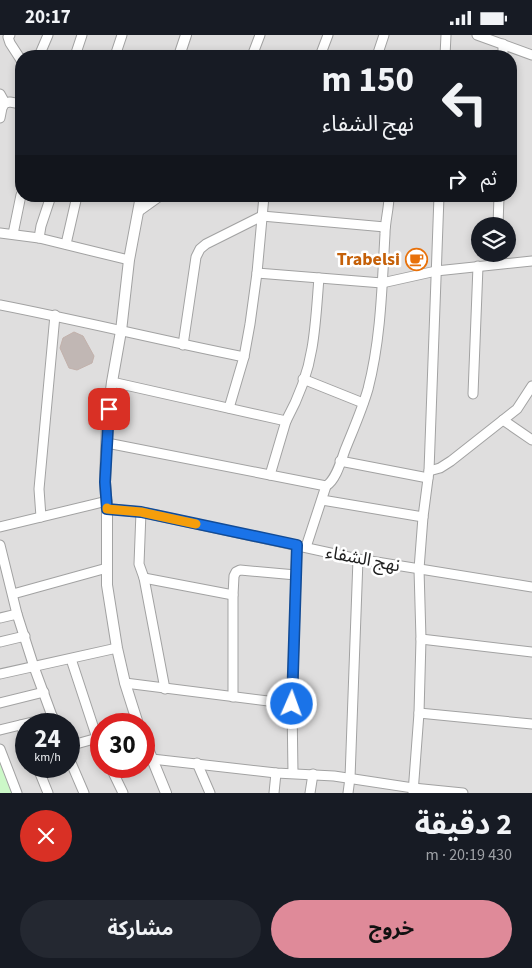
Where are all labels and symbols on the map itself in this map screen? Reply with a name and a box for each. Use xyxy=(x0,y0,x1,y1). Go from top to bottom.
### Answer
place label: Trabelsi xyxy=(337,247,400,272)
cafe icon: Trabelsi xyxy=(404,247,428,271)
pin xyxy=(88,388,130,430)
street label: نهج الشفاء xyxy=(324,540,402,578)
position arrow xyxy=(265,677,317,729)
speed limit sign: 30 xyxy=(90,713,155,778)

